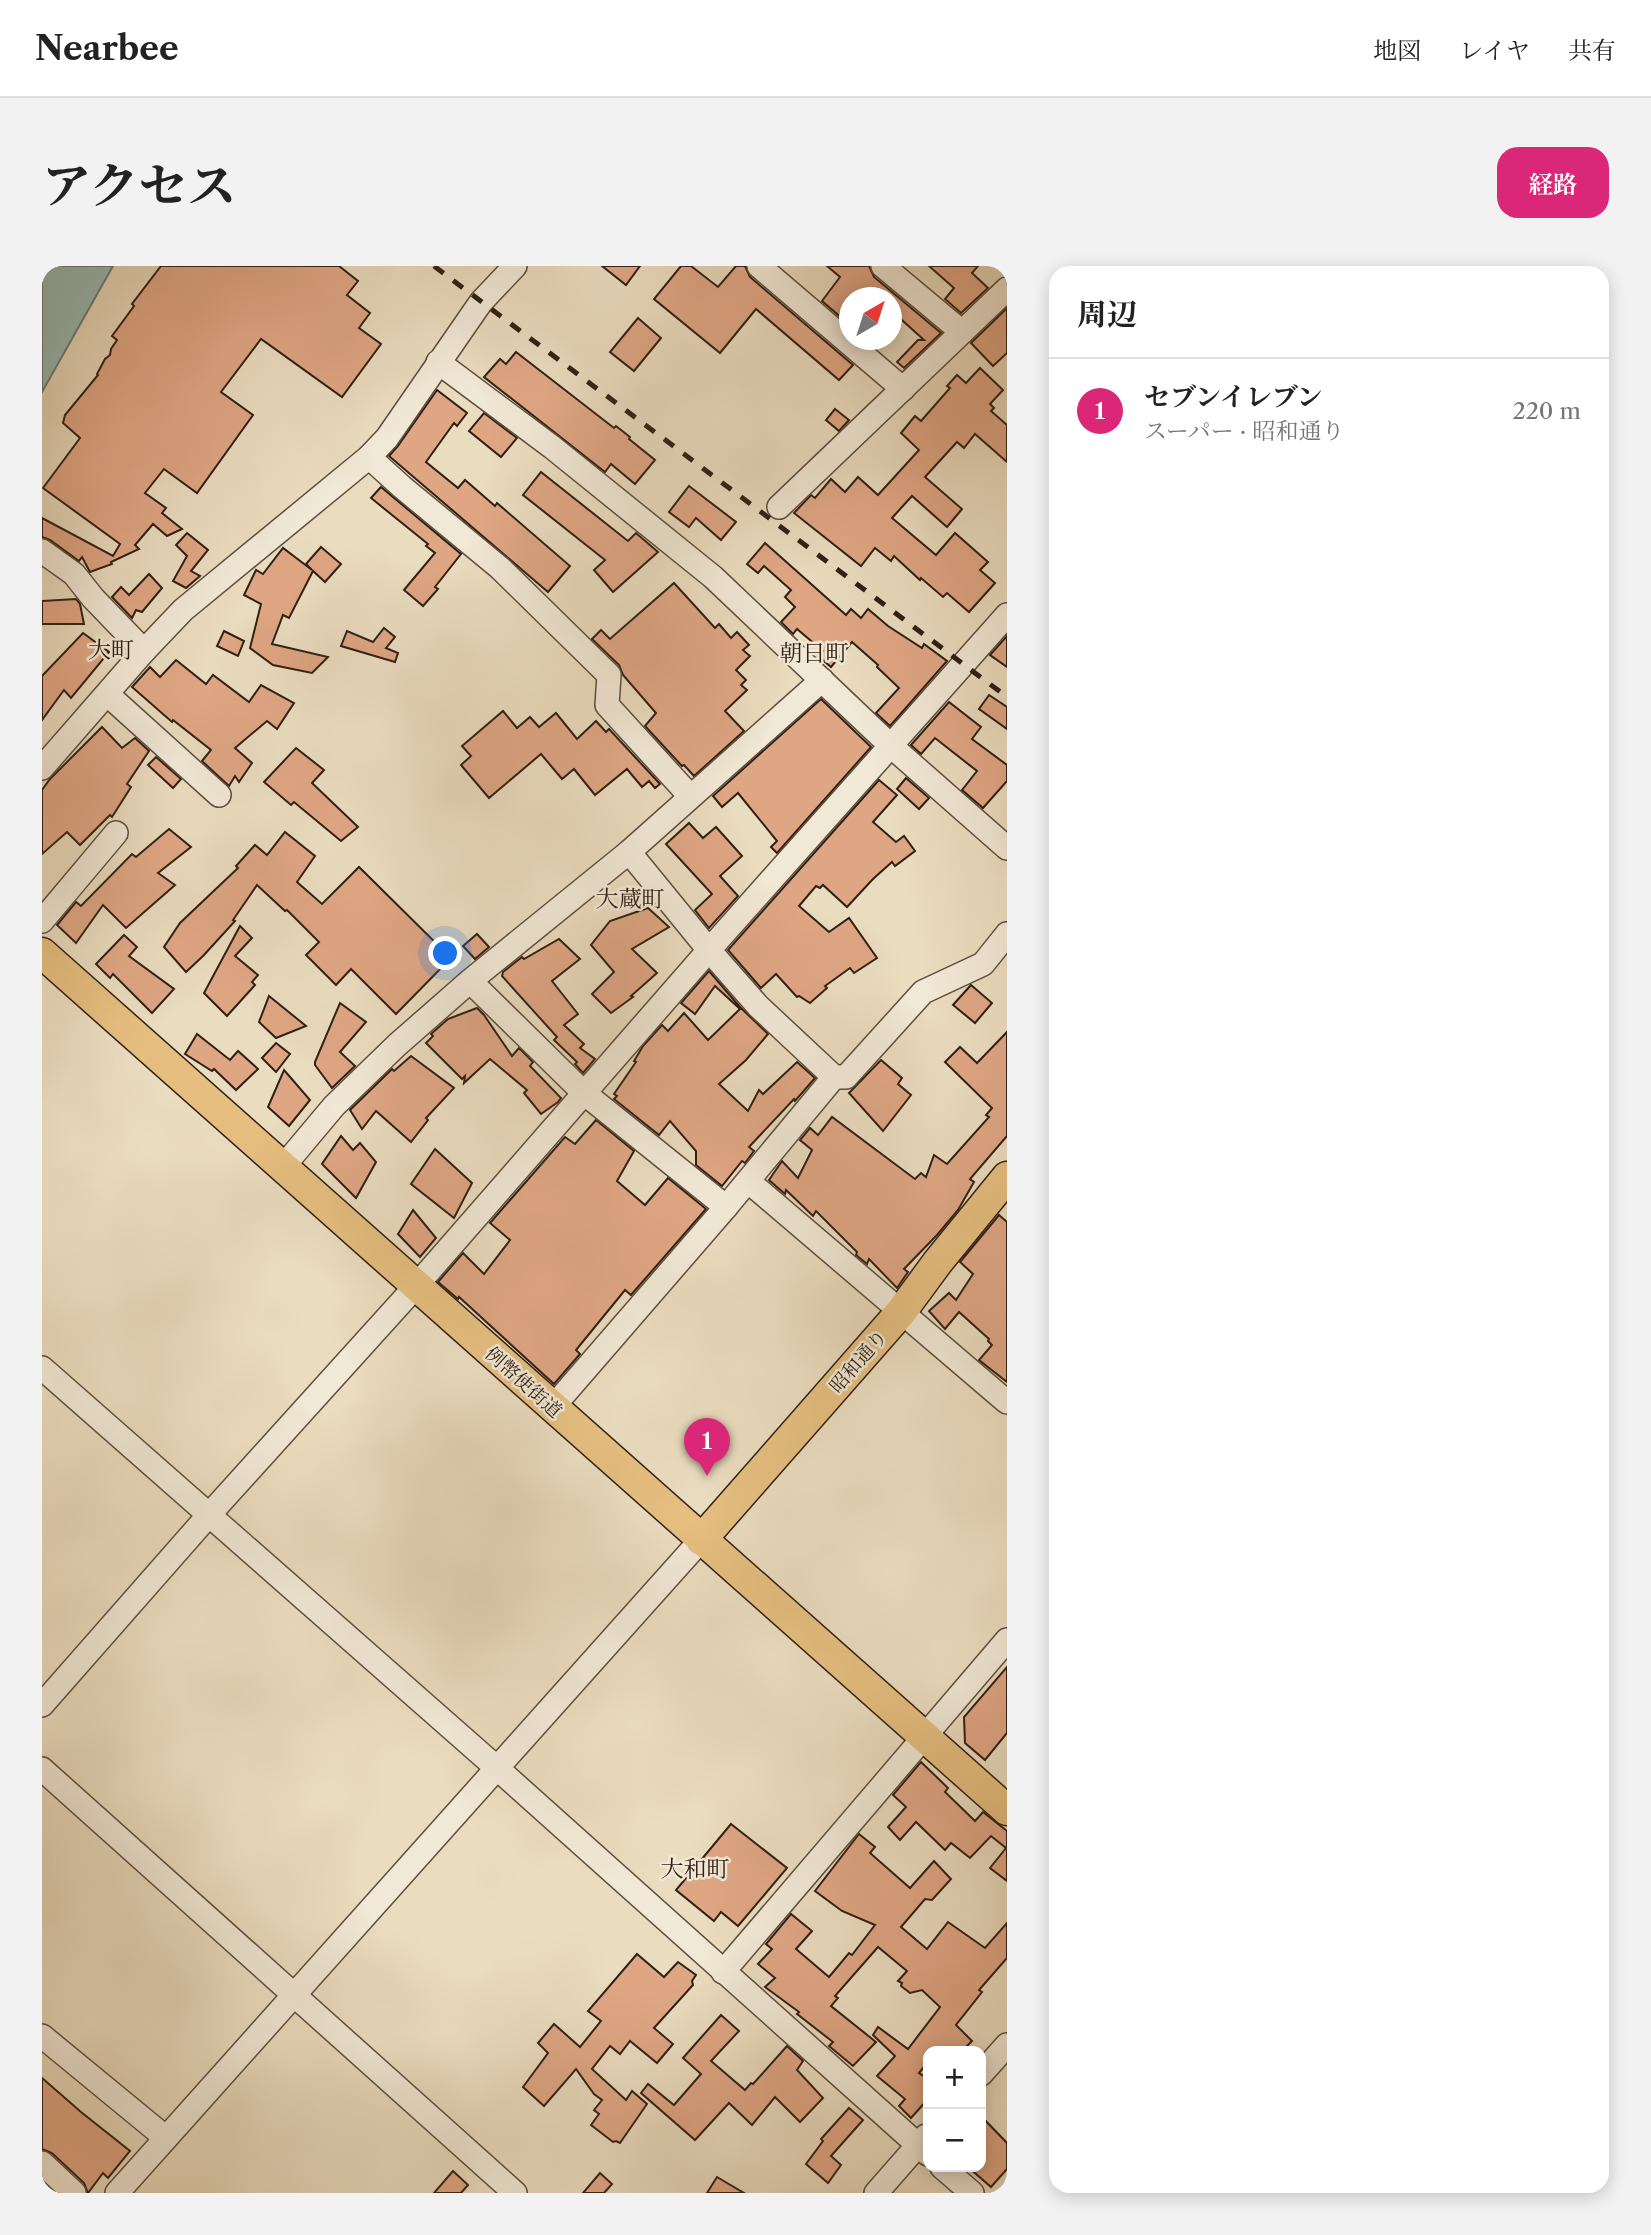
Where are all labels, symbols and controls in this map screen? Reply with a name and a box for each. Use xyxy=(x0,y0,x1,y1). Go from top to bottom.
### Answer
text: Nearbee xyxy=(35,28,179,69)
text: 地図 xyxy=(1373,36,1421,65)
text: レイヤ xyxy=(1459,36,1530,65)
text: 共有 xyxy=(1568,36,1616,65)
button: 経路 xyxy=(1497,147,1609,218)
text: アクセス xyxy=(42,155,237,216)
north arrow xyxy=(839,287,902,350)
text: 周辺 xyxy=(1077,296,1137,333)
text: セブンイレブン xyxy=(1144,381,1323,413)
text: 1 xyxy=(1095,397,1105,425)
text: 220 m xyxy=(1512,397,1581,425)
text: スーパー · 昭和通り xyxy=(1144,417,1344,445)
district label: 大町 xyxy=(88,636,134,664)
district label: 朝日町 xyxy=(780,639,849,667)
district label: 大蔵町 xyxy=(596,885,665,913)
your location xyxy=(428,936,462,970)
street label: 昭和通り xyxy=(825,1325,892,1398)
street label: 例幣使街道 xyxy=(481,1342,567,1423)
pin: 1 xyxy=(684,1418,730,1476)
district label: 大和町 xyxy=(661,1855,730,1883)
map controls xyxy=(923,2046,986,2172)
button: + xyxy=(923,2046,986,2109)
button: − xyxy=(923,2109,986,2172)

